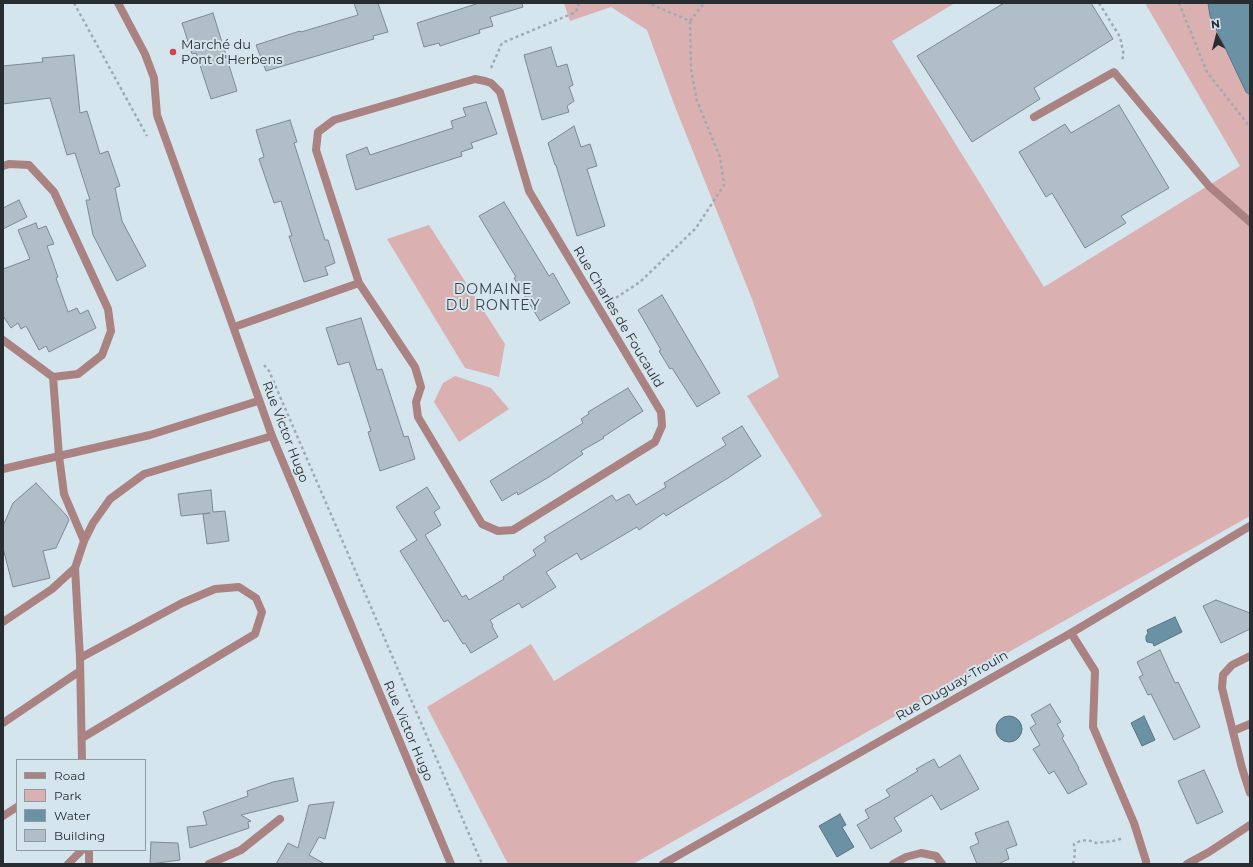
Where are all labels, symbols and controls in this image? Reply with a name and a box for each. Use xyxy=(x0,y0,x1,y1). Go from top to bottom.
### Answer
north arrow xyxy=(1197,16,1237,56)
text: N xyxy=(1210,17,1221,32)
place label: Marché du Pont d'Herbens xyxy=(181,37,283,68)
marker: Marché du Pont d'Herbens xyxy=(168,47,178,57)
street label: Rue Charles de Foucauld xyxy=(570,243,666,391)
district label: DOMAINE DU RONTEY xyxy=(446,282,540,314)
street label: Rue Victor Hugo xyxy=(258,379,312,485)
street label: Rue Duguay-Trouin xyxy=(893,648,1011,724)
street label: Rue Victor Hugo xyxy=(380,679,436,783)
legend xyxy=(16,759,146,851)
text: Road xyxy=(54,768,85,783)
text: Park xyxy=(54,788,81,803)
text: Water xyxy=(54,808,90,823)
text: Building xyxy=(54,828,105,843)

